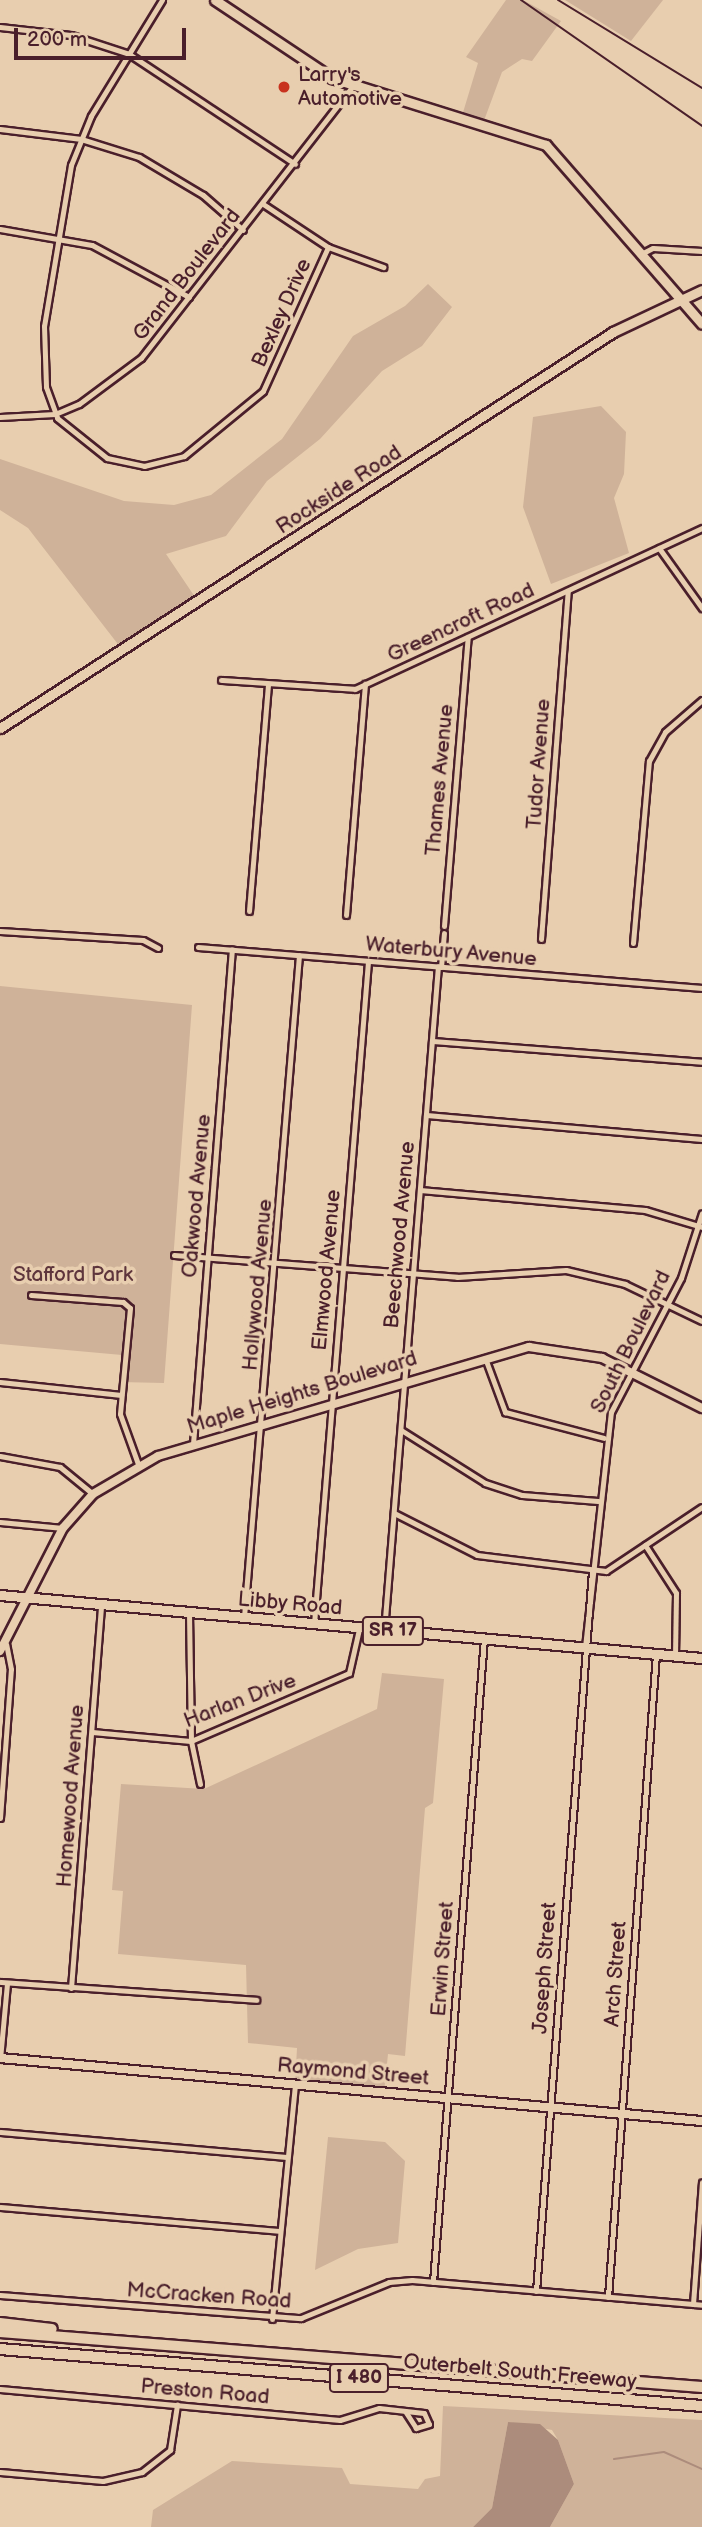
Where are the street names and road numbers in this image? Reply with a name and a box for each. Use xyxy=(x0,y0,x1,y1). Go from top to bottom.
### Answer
street label: Grand Boulevard xyxy=(128,204,246,346)
street label: Bexley Drive xyxy=(247,254,317,372)
street label: Rockside Road xyxy=(272,440,406,540)
street label: Greencroft Road xyxy=(384,578,538,668)
street label: Tudor Avenue xyxy=(522,698,556,830)
street label: Thames Avenue xyxy=(421,703,459,857)
street label: Waterbury Avenue xyxy=(364,932,538,972)
street label: Oakwood Avenue xyxy=(177,1113,217,1279)
street label: Beechwood Avenue xyxy=(379,1140,421,1330)
street label: Elmwood Avenue xyxy=(307,1188,347,1352)
street label: Hollywood Avenue xyxy=(238,1198,278,1372)
street label: South Boulevard xyxy=(586,1267,676,1417)
street label: Maple Heights Boulevard xyxy=(184,1346,420,1440)
street label: Libby Road xyxy=(236,1587,344,1621)
road number: SR 17 xyxy=(362,1616,424,1646)
street label: Harlan Drive xyxy=(180,1668,300,1734)
street label: Homewood Avenue xyxy=(52,1704,90,1888)
street label: Erwin Street xyxy=(426,1900,460,2018)
street label: Joseph Street xyxy=(528,1901,562,2035)
street label: Arch Street xyxy=(600,1920,632,2028)
street label: Raymond Street xyxy=(276,2053,430,2091)
street label: McCracken Road xyxy=(126,2278,292,2314)
street label: Outerbelt South Freeway xyxy=(402,2349,638,2395)
road number: I 480 xyxy=(328,2362,390,2394)
street label: Preston Road xyxy=(140,2374,270,2410)

